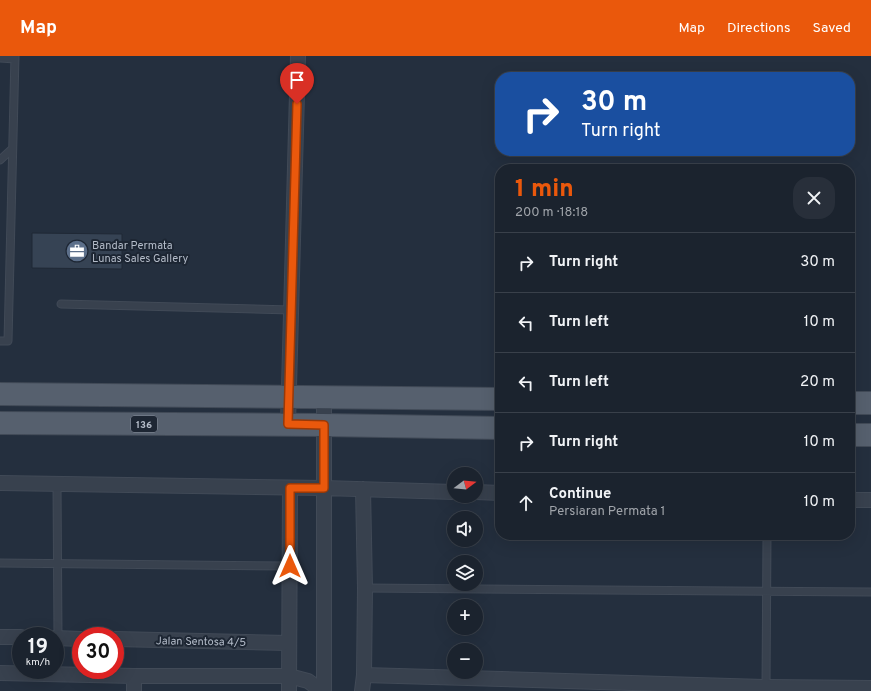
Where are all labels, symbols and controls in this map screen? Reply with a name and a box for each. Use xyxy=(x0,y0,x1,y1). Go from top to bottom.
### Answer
text: Map xyxy=(20,16,57,40)
text: Map xyxy=(679,20,705,37)
text: Directions xyxy=(727,20,791,37)
text: Saved xyxy=(813,20,851,37)
pin xyxy=(280,63,314,104)
icon: arrive xyxy=(286,69,308,91)
text: 30 m xyxy=(581,85,647,121)
icon: right xyxy=(515,88,567,140)
text: Turn right xyxy=(581,120,661,143)
text: 1 min xyxy=(515,175,574,205)
button: close xyxy=(793,177,835,219)
text: 200 m · 18:18 xyxy=(515,205,588,221)
office icon: Bandar Permata Lunas Sales Gallery xyxy=(64,238,90,264)
place label: Bandar Permata Lunas Sales Gallery xyxy=(92,239,189,266)
icon: right xyxy=(515,252,537,274)
text: Turn right xyxy=(549,253,618,272)
text: 30 m xyxy=(800,253,835,272)
icon: left xyxy=(515,312,537,334)
text: Turn left xyxy=(549,313,609,332)
text: 10 m xyxy=(804,313,835,332)
icon: left xyxy=(515,372,537,394)
text: Turn left xyxy=(549,373,609,392)
text: 20 m xyxy=(800,373,835,392)
road number: 136 xyxy=(131,416,157,432)
icon: right xyxy=(515,432,537,454)
text: Turn right xyxy=(549,433,618,452)
text: 10 m xyxy=(804,433,835,452)
north arrow xyxy=(447,467,483,503)
map controls xyxy=(447,467,483,679)
text: Continue xyxy=(549,485,611,504)
icon: ahead xyxy=(515,492,537,514)
text: 10 m xyxy=(804,493,835,512)
text: Persiaran Permata 1 xyxy=(549,504,665,520)
button: sound xyxy=(447,511,483,547)
position arrow xyxy=(269,545,311,587)
button: layers xyxy=(447,555,483,591)
button: + xyxy=(447,599,483,635)
speed limit sign: 30 xyxy=(72,627,124,679)
street label: Jalan Sentosa 4/5 xyxy=(156,634,246,650)
text: 19 xyxy=(28,635,48,661)
button: − xyxy=(447,643,483,679)
text: km/h xyxy=(26,656,50,669)

